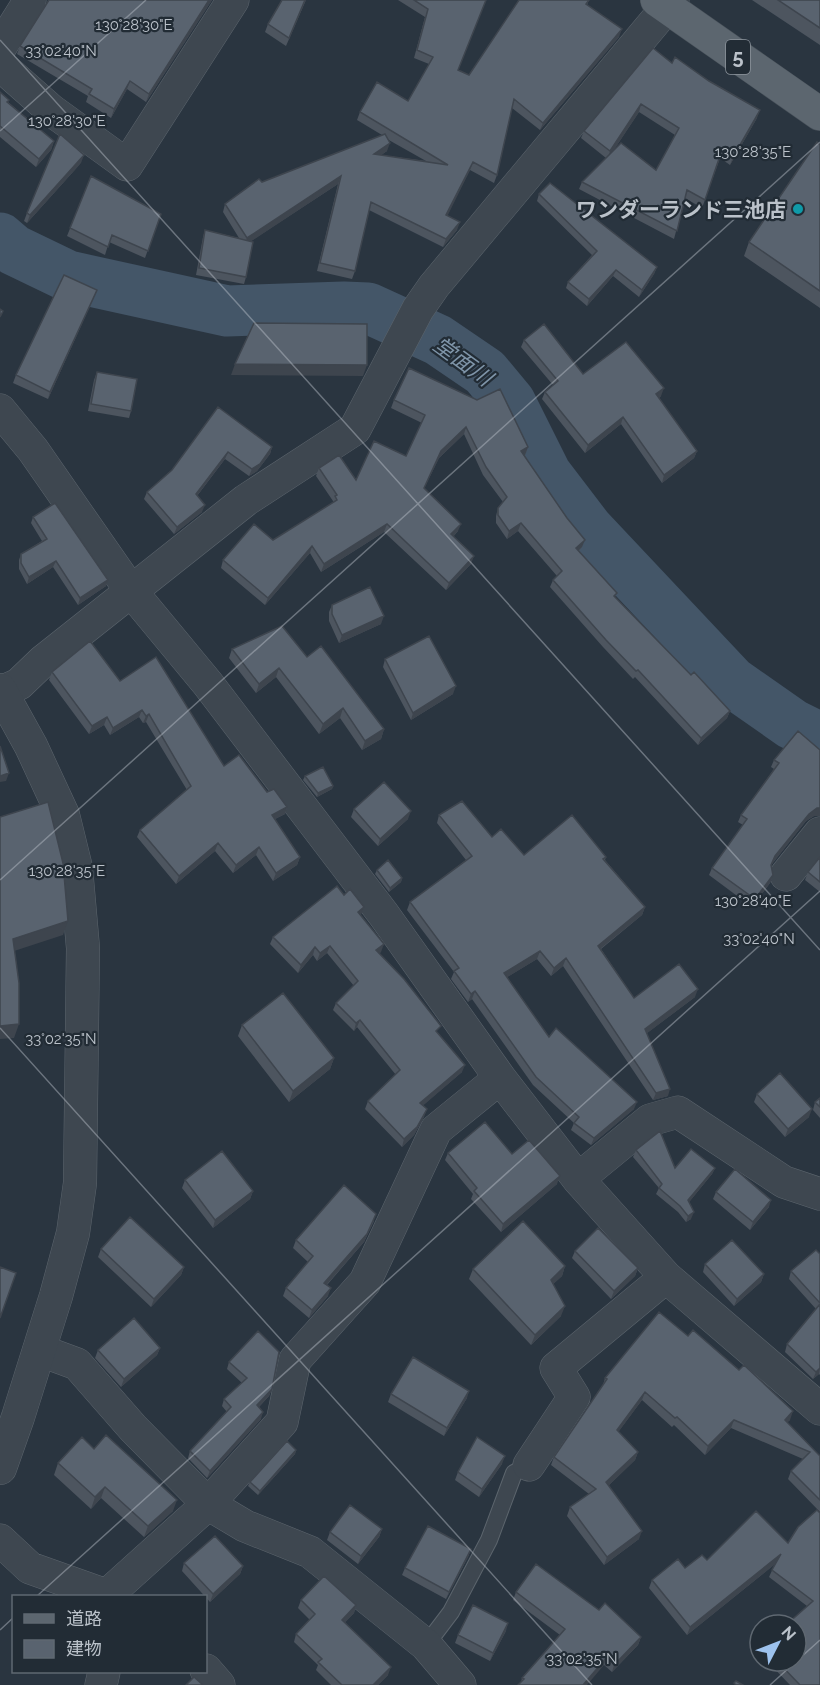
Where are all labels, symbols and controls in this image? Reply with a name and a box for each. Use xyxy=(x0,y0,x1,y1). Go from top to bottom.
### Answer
text: 130°28'30"E xyxy=(95,16,173,34)
road number: 5 xyxy=(726,40,750,74)
text: 33°02'40"N xyxy=(25,42,97,60)
text: 130°28'30"E xyxy=(28,112,106,130)
text: 130°28'35"E xyxy=(715,143,791,161)
place label: ワンダーランド三池店 xyxy=(576,197,786,222)
marker: ワンダーランド三池店 xyxy=(791,202,805,216)
water label: 堂面川 xyxy=(429,331,499,392)
text: 130°28'35"E xyxy=(29,862,105,880)
text: 130°28'40"E xyxy=(715,892,791,910)
text: 33°02'40"N xyxy=(723,930,795,948)
text: 33°02'35"N xyxy=(25,1030,97,1048)
legend xyxy=(12,1595,207,1673)
text: 道路 xyxy=(66,1608,102,1629)
north arrow xyxy=(748,1613,808,1673)
text: N xyxy=(778,1622,800,1644)
text: 建物 xyxy=(66,1638,102,1659)
text: 33°02'35"N xyxy=(546,1650,618,1668)

